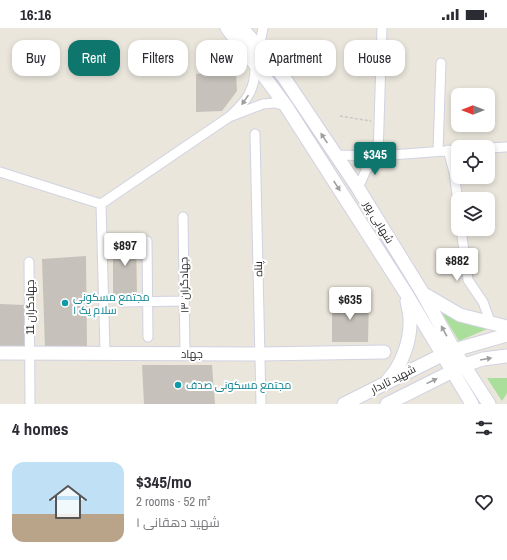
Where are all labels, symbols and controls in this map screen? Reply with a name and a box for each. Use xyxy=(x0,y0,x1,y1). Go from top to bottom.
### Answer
text: 16:16 xyxy=(20,4,51,25)
chip: Buy xyxy=(12,40,60,76)
chip: Rent xyxy=(68,40,120,76)
chip: Filters xyxy=(128,40,188,76)
chip: New xyxy=(196,40,247,76)
chip: Apartment xyxy=(255,40,336,76)
chip: House xyxy=(344,40,405,76)
north arrow xyxy=(451,88,495,132)
map controls xyxy=(451,88,495,236)
one-way arrow xyxy=(241,95,249,106)
one-way arrow xyxy=(320,132,328,143)
button: locate xyxy=(451,140,495,184)
pin: $345 xyxy=(351,142,399,176)
text: $345 xyxy=(363,146,387,163)
one-way arrow xyxy=(333,181,341,191)
button: layers xyxy=(451,192,495,236)
street label: شهابی پور xyxy=(360,197,397,246)
pin: $897 xyxy=(101,233,149,267)
text: $897 xyxy=(113,237,137,254)
pin: $882 xyxy=(433,248,481,282)
text: $882 xyxy=(445,252,469,269)
street label: جهادگران ۱۳ xyxy=(177,257,191,313)
street label: پناه xyxy=(251,261,265,277)
street label: جهادگران 11 xyxy=(23,280,37,334)
pin: $635 xyxy=(326,287,374,321)
place label: مجتمع مسکونی سلام یک ۱ xyxy=(73,290,150,318)
text: $635 xyxy=(338,291,362,308)
marker: مجتمع مسکونی سلام یک ۱ xyxy=(60,298,70,308)
one-way arrow xyxy=(441,326,447,337)
street label: جهاد xyxy=(181,347,203,361)
one-way arrow xyxy=(479,356,492,362)
street label: شهید تابدار xyxy=(367,362,418,397)
place label: مجتمع مسکونی صدف xyxy=(186,378,291,393)
one-way arrow xyxy=(426,378,438,384)
marker: مجتمع مسکونی صدف xyxy=(173,380,183,390)
text: 4 homes xyxy=(12,417,69,440)
icon: filters xyxy=(473,417,495,439)
text: $345/mo xyxy=(136,470,192,493)
icon: home xyxy=(44,478,92,526)
icon: heart xyxy=(473,491,495,513)
text: 2 rooms · 52 m² xyxy=(136,493,211,510)
text: شهید دهقانی ۱ xyxy=(136,514,220,531)

